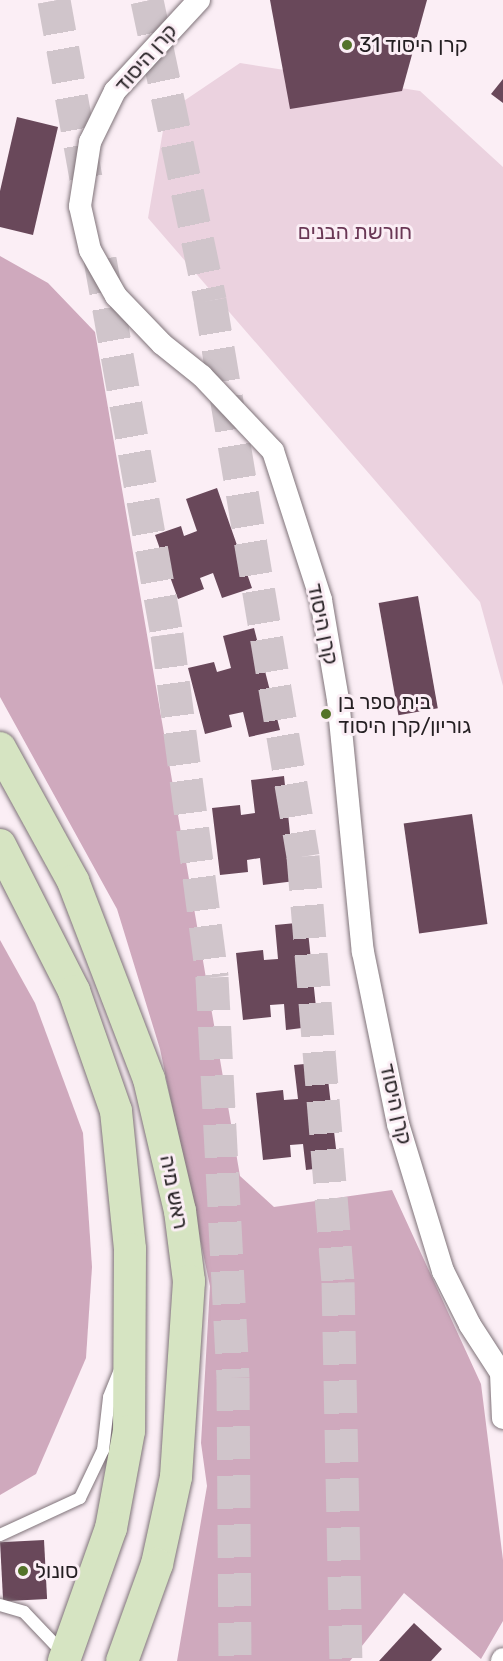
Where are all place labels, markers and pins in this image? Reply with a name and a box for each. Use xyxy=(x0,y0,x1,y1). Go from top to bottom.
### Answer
place label: קרן היסוד 31 xyxy=(359,32,468,58)
marker: קרן היסוד 31 xyxy=(340,38,354,52)
place label: בית ספר בן גוריון/קרן היסוד xyxy=(338,689,471,739)
marker: בית ספר בן גוריון/קרן היסוד xyxy=(319,707,333,721)
place label: סונול xyxy=(35,1558,78,1584)
marker: סונול xyxy=(16,1564,30,1578)

